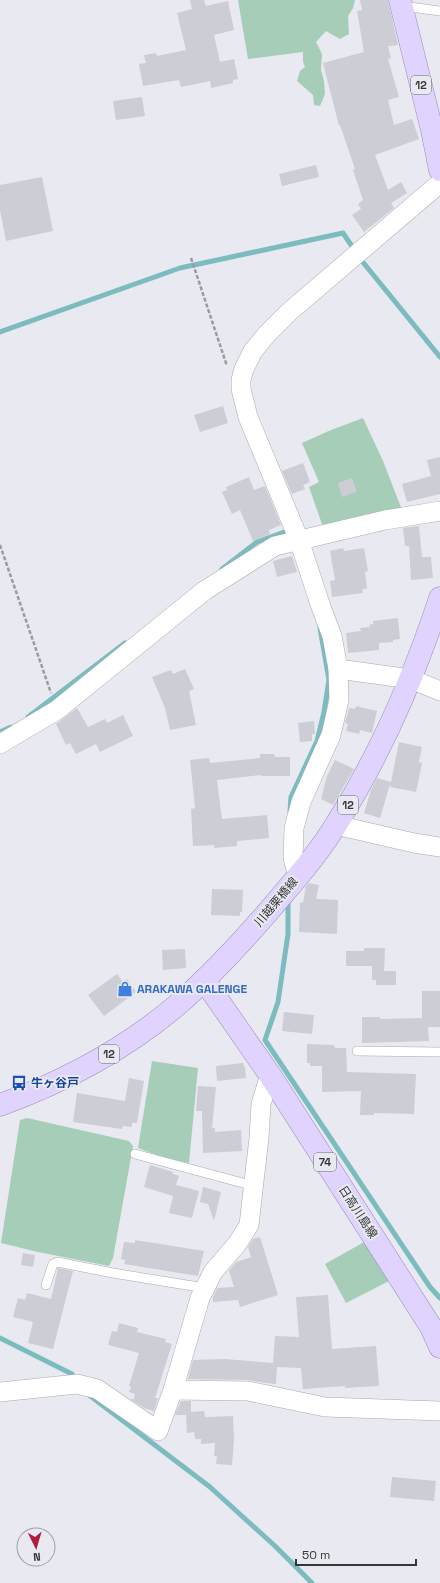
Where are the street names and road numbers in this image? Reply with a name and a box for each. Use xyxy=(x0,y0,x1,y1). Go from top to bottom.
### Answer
road number: 12 xyxy=(411,76,431,94)
road number: 12 xyxy=(338,796,358,814)
street label: 川越栗橋線 xyxy=(251,874,301,930)
road number: 12 xyxy=(99,1045,119,1063)
road number: 74 xyxy=(314,1153,336,1171)
street label: 日高川島線 xyxy=(335,1182,381,1242)

